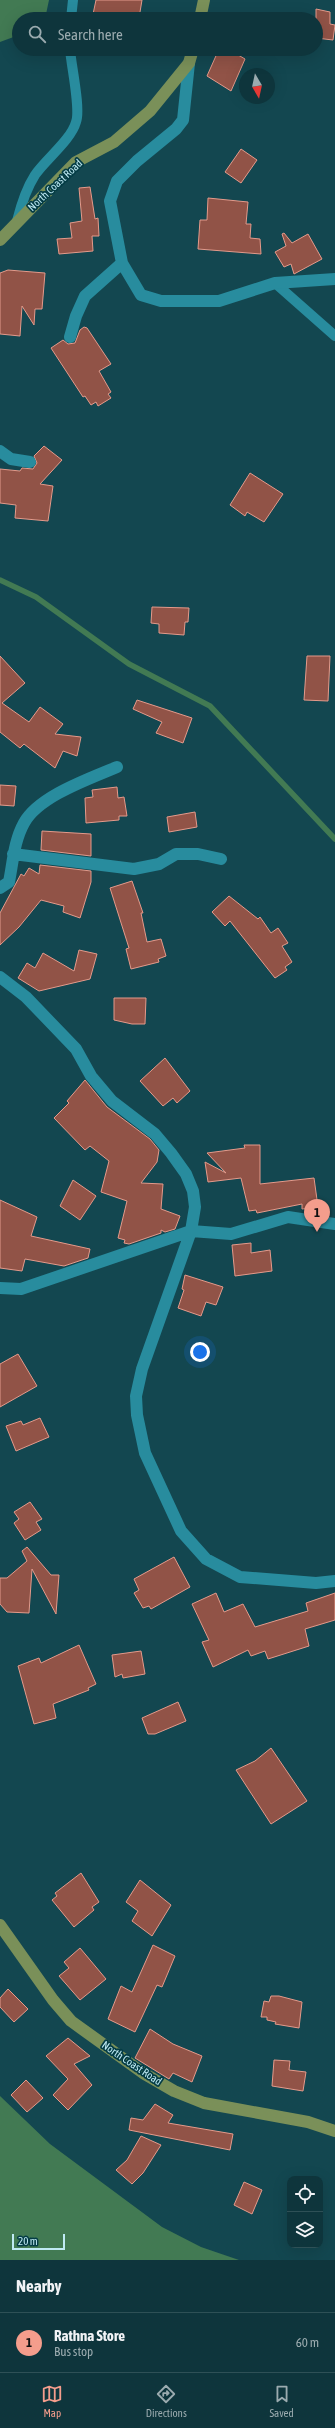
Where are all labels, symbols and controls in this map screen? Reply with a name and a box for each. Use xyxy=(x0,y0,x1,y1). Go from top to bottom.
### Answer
search box xyxy=(12,12,323,56)
icon: search xyxy=(26,23,48,45)
text: Search here xyxy=(58,26,123,43)
north arrow xyxy=(239,68,275,104)
street label: North Coast Road xyxy=(25,157,85,213)
pin: 1 xyxy=(304,1199,330,1232)
your location xyxy=(190,1342,210,1362)
street label: North Coast Road xyxy=(100,2039,164,2087)
map controls xyxy=(287,2176,323,2248)
button: locate xyxy=(287,2176,323,2212)
button: layers xyxy=(287,2212,323,2248)
scale bar xyxy=(12,2232,65,2251)
text: 20 m xyxy=(18,2235,38,2247)
text: Nearby xyxy=(16,2276,62,2296)
text: Rathna Store xyxy=(54,2327,125,2344)
text: 1 xyxy=(26,2335,32,2350)
text: 60 m xyxy=(296,2335,319,2350)
text: Bus stop xyxy=(54,2344,93,2359)
tab: Map xyxy=(41,2383,63,2419)
tab: Directions xyxy=(146,2383,187,2419)
tab: Saved xyxy=(269,2383,294,2419)

